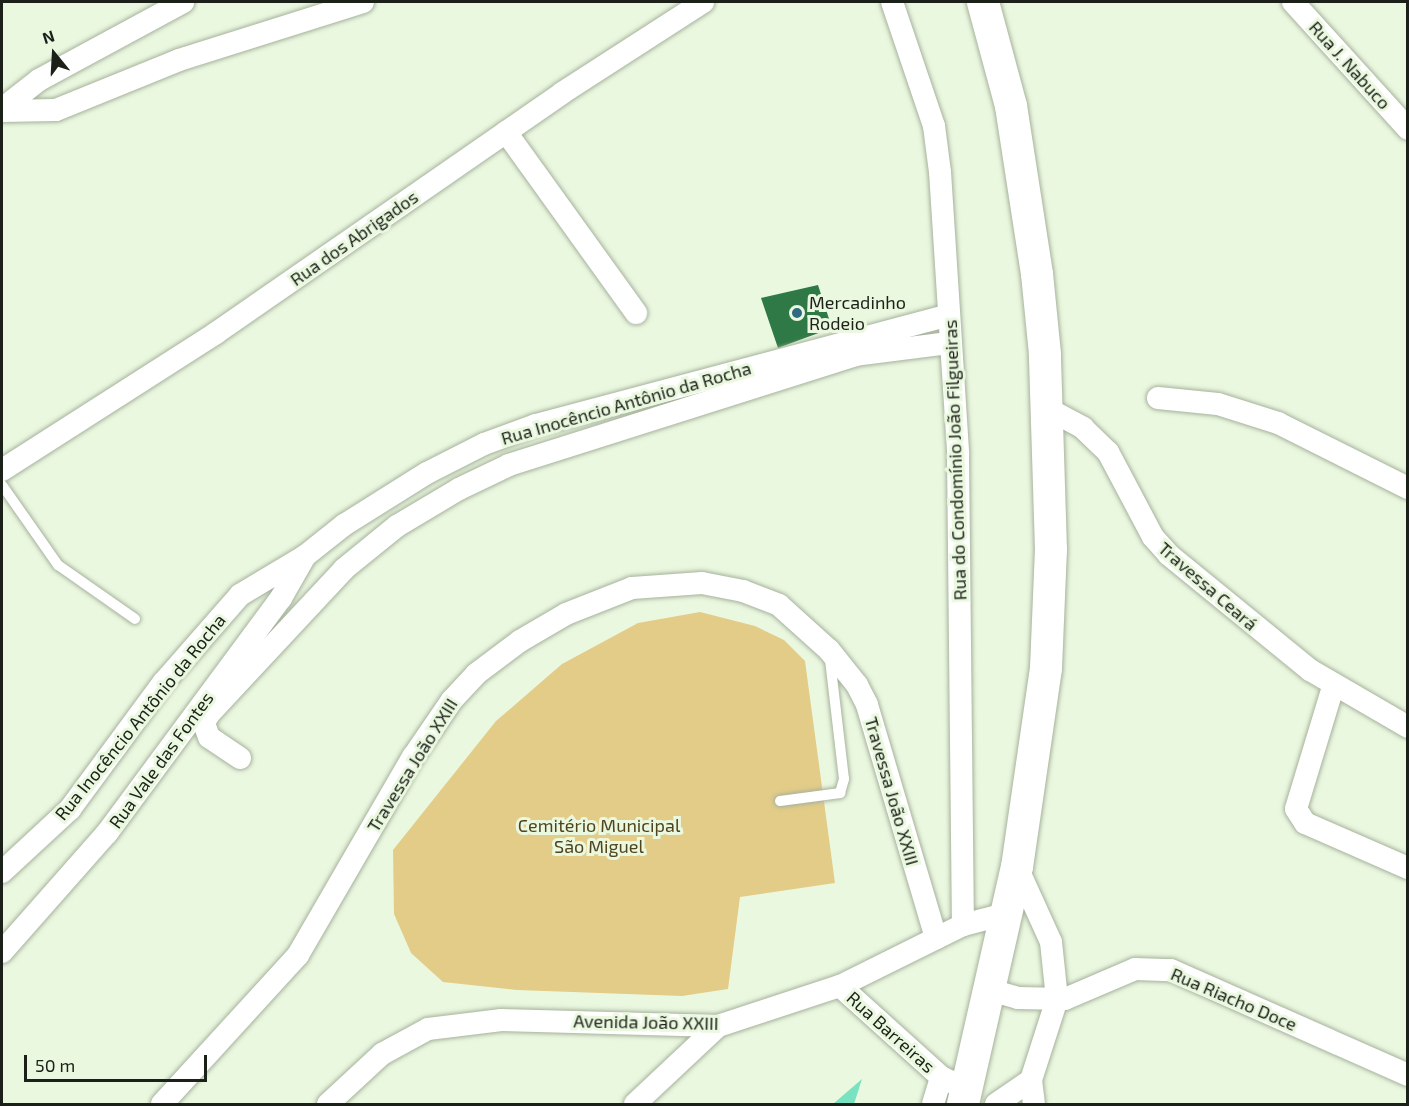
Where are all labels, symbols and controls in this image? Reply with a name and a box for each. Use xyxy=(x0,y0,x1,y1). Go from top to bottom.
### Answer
street label: Rua J. Nabuco xyxy=(1305,16,1395,114)
north arrow xyxy=(24,24,84,84)
text: N xyxy=(40,26,57,47)
street label: Rua dos Abrigados xyxy=(286,186,422,290)
place label: Mercadinho Rodeio xyxy=(809,292,906,334)
marker: Mercadinho Rodeio xyxy=(790,306,804,320)
street label: Rua do Condomínio João Filgueiras xyxy=(939,319,971,601)
street label: Rua Inocêncio Antônio da Rocha xyxy=(498,357,754,449)
street label: Travessa Ceará xyxy=(1154,537,1262,635)
street label: Rua Inocêncio Antônio da Rocha xyxy=(50,609,230,825)
street label: Rua Vale das Fontes xyxy=(104,687,218,833)
street label: Travessa João XXIII xyxy=(362,694,462,836)
street label: Travessa João XXIII xyxy=(860,714,924,868)
park label: Cemitério Municipal São Miguel xyxy=(518,815,680,858)
street label: Rua Riacho Doce xyxy=(1168,963,1300,1035)
street label: Rua Barreiras xyxy=(843,987,939,1077)
street label: Avenida João XXIII xyxy=(573,1010,719,1034)
scale bar xyxy=(27,1043,210,1081)
text: 50 m xyxy=(35,1054,75,1076)

